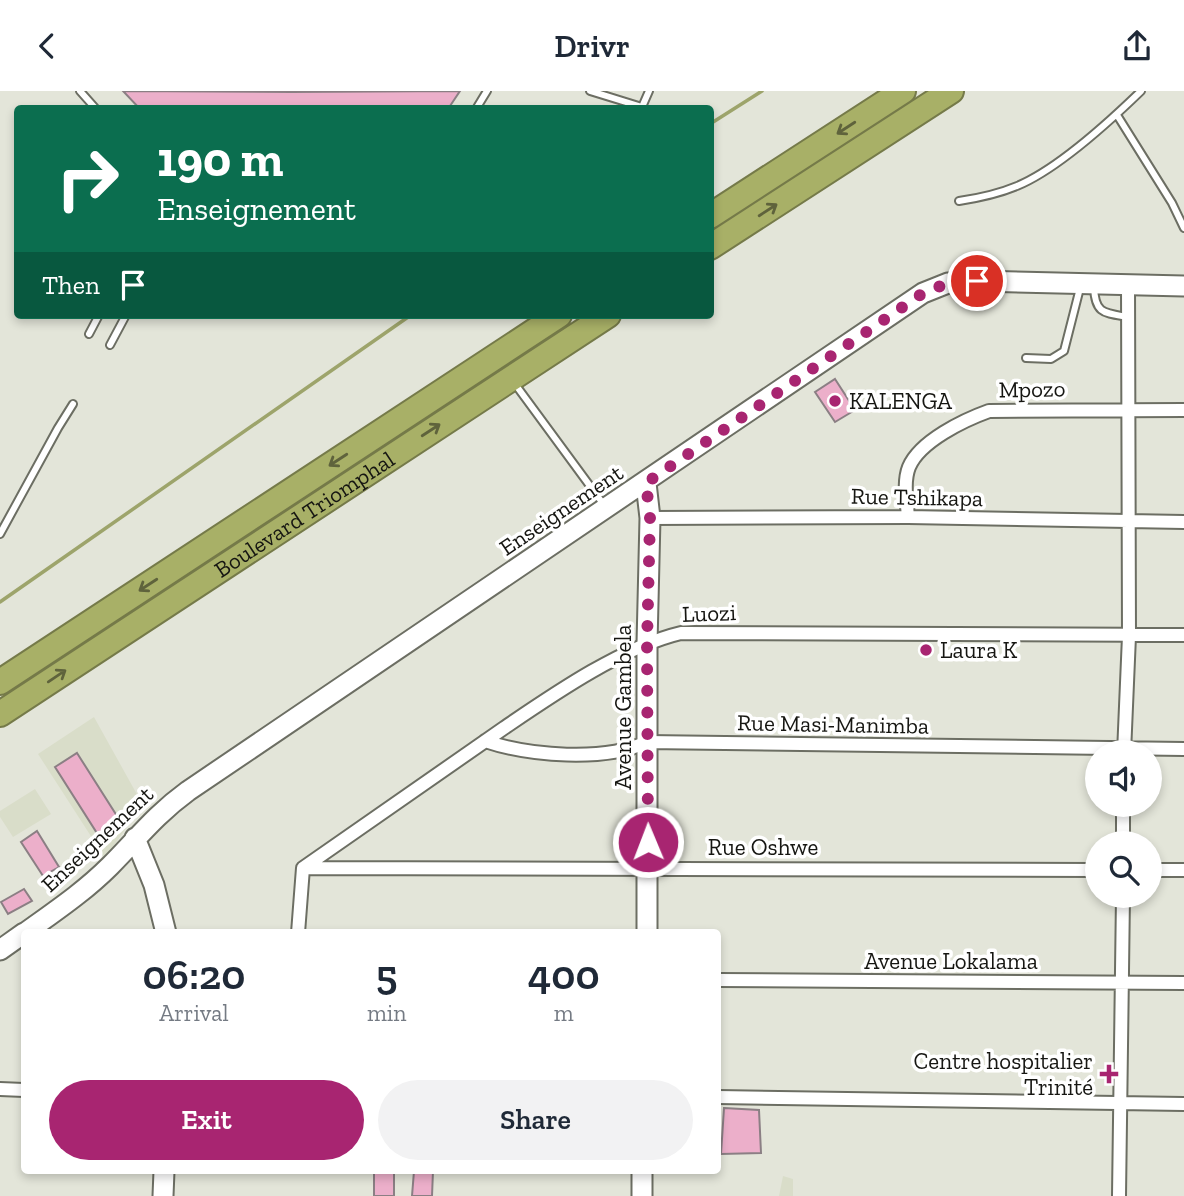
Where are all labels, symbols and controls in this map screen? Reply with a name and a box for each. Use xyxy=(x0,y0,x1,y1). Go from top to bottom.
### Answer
icon: back xyxy=(28,27,66,65)
text: Drivr xyxy=(554,27,630,65)
icon: share xyxy=(1118,27,1156,65)
one-way arrow xyxy=(837,121,856,135)
text: 190 m xyxy=(157,130,283,189)
icon: right xyxy=(42,133,133,224)
text: Enseignement xyxy=(157,190,356,228)
one-way arrow xyxy=(757,203,777,217)
pin xyxy=(947,251,1007,311)
icon: arrive xyxy=(958,262,996,300)
icon: arrive xyxy=(114,266,152,304)
text: Then xyxy=(42,269,100,301)
street label: Mpozo xyxy=(998,374,1066,404)
place label: KALENGA xyxy=(849,387,953,415)
marker: KALENGA xyxy=(827,393,843,409)
one-way arrow xyxy=(421,423,441,437)
street label: Boulevard Triomphal xyxy=(209,445,400,583)
one-way arrow xyxy=(329,453,349,467)
street label: Enseignement xyxy=(494,458,628,562)
street label: Rue Tshikapa xyxy=(851,482,983,512)
one-way arrow xyxy=(139,578,158,592)
street label: Luozi xyxy=(681,598,737,628)
street label: Avenue Gambela xyxy=(609,624,637,790)
place label: Laura K xyxy=(940,636,1018,664)
marker: Laura K xyxy=(918,642,934,658)
one-way arrow xyxy=(47,669,66,683)
street label: Rue Masi-Manimba xyxy=(737,708,929,740)
map controls xyxy=(1085,740,1162,908)
button: sound xyxy=(1085,740,1162,817)
street label: Enseignement xyxy=(35,780,159,898)
position arrow xyxy=(611,805,685,879)
button: search xyxy=(1085,831,1162,908)
street label: Rue Oshwe xyxy=(708,833,818,861)
street label: Avenue Lokalama xyxy=(864,947,1038,975)
text: 06:20 xyxy=(142,949,245,1000)
text: 5 xyxy=(376,949,398,1000)
text: 400 xyxy=(528,949,600,1000)
text: Arrival xyxy=(159,999,229,1027)
text: min xyxy=(367,999,406,1027)
text: m xyxy=(554,999,574,1027)
place label: Centre hospitalier Trinité xyxy=(913,1047,1093,1101)
marker: Centre hospitalier Trinité xyxy=(1099,1064,1119,1084)
button: Exit xyxy=(49,1080,364,1160)
button: Share xyxy=(378,1080,693,1160)

